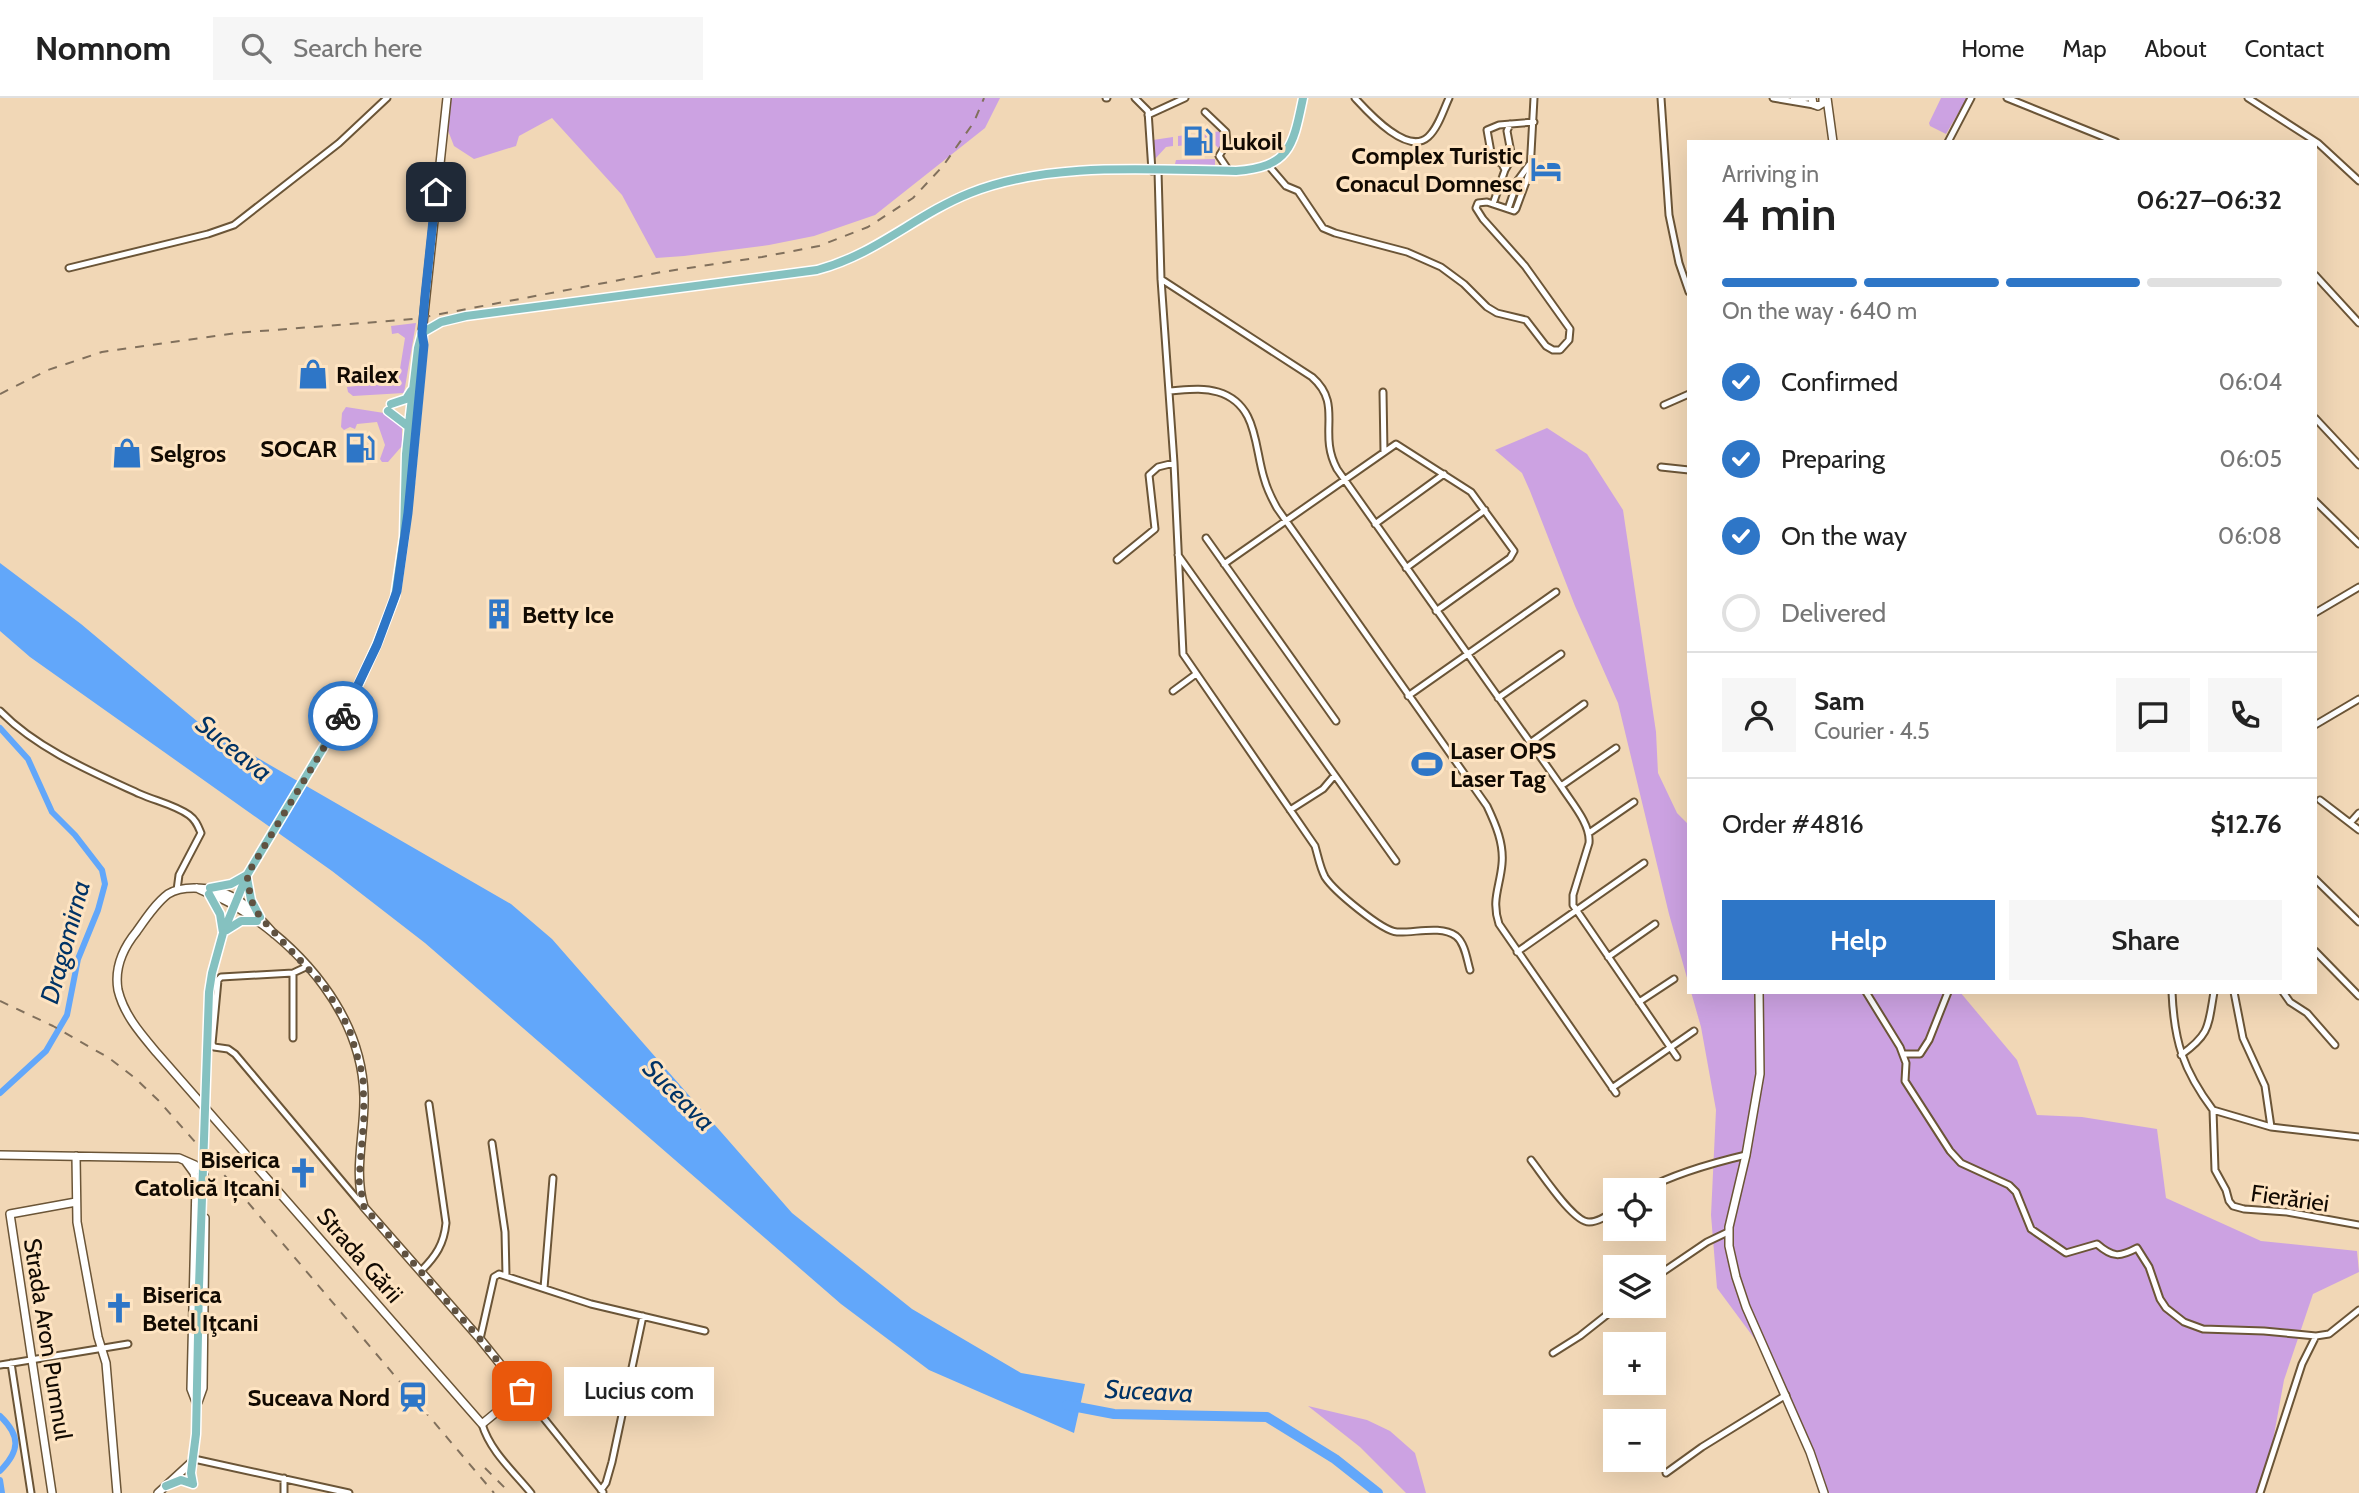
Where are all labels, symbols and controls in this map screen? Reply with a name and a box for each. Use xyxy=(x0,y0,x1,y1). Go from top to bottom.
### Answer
search box xyxy=(213,17,703,80)
text: Nomnom xyxy=(35,28,171,68)
icon: search xyxy=(237,29,275,67)
text: Search here xyxy=(293,32,422,64)
text: Home xyxy=(1961,34,2024,63)
text: Map xyxy=(2062,34,2107,63)
text: About xyxy=(2145,34,2207,63)
text: Contact xyxy=(2245,34,2324,63)
fuel station icon: Lukoil xyxy=(1181,124,1215,158)
place label: Lukoil xyxy=(1221,127,1283,156)
place label: Complex Turistic Conacul Domnesc xyxy=(1336,141,1523,198)
hotel icon: Complex Turistic Conacul Domnesc xyxy=(1529,152,1563,186)
text: Arriving in xyxy=(1722,160,1819,188)
pin xyxy=(406,162,466,222)
icon: home xyxy=(417,173,455,211)
text: 06:27–06:32 xyxy=(2136,184,2282,216)
text: 4 min xyxy=(1722,186,1836,242)
text: On the way · 640 m xyxy=(1722,297,1917,325)
shop icon: Railex xyxy=(296,357,330,391)
place label: Railex xyxy=(336,360,399,389)
icon: check xyxy=(1722,363,1760,401)
text: Confirmed xyxy=(1781,366,1898,398)
text: 06:04 xyxy=(2219,368,2282,396)
fuel station icon: SOCAR xyxy=(343,431,377,465)
place label: SOCAR xyxy=(260,434,337,463)
shop icon: Selgros xyxy=(110,436,144,470)
place label: Selgros xyxy=(150,439,226,468)
icon: check xyxy=(1722,440,1760,478)
text: Preparing xyxy=(1781,443,1885,475)
text: 06:05 xyxy=(2220,445,2282,473)
icon: check xyxy=(1722,517,1760,555)
text: On the way xyxy=(1781,520,1907,552)
text: 06:08 xyxy=(2218,522,2282,550)
building icon: Betty Ice xyxy=(482,597,516,631)
text: Delivered xyxy=(1781,597,1886,629)
place label: Betty Ice xyxy=(522,600,614,629)
button: person xyxy=(1722,678,1796,752)
button: chat xyxy=(2116,678,2190,752)
button: phone xyxy=(2208,678,2282,752)
courier xyxy=(308,681,378,751)
text: Sam xyxy=(1814,685,1865,717)
icon: bike xyxy=(324,697,362,735)
water label: Suceava xyxy=(190,708,278,788)
text: Courier · 4.5 xyxy=(1814,717,1930,745)
place label: Laser OPS Laser Tag xyxy=(1450,736,1556,793)
sports icon: Laser OPS Laser Tag xyxy=(1410,747,1444,781)
text: Order #4816 xyxy=(1722,808,1864,840)
text: $12.76 xyxy=(2210,808,2282,840)
water label: Dragomirna xyxy=(33,877,97,1007)
button: Help xyxy=(1722,900,1995,980)
button: Share xyxy=(2009,900,2282,980)
water label: Suceava xyxy=(636,1052,722,1138)
place label: Biserica Catolică Ițcani xyxy=(134,1145,280,1203)
church icon: Biserica Catolică Ițcani xyxy=(286,1156,320,1190)
map controls xyxy=(1603,1178,1666,1472)
button: locate xyxy=(1603,1178,1666,1241)
street label: Fierăriei xyxy=(2249,1178,2331,1218)
street label: Strada Gării xyxy=(311,1202,409,1308)
street label: Strada Aron Pumnul xyxy=(18,1236,78,1442)
button: layers xyxy=(1603,1255,1666,1318)
place label: Biserica Betel Iţcani xyxy=(142,1280,259,1337)
church icon: Biserica Betel Iţcani xyxy=(102,1291,136,1325)
button: + xyxy=(1603,1332,1666,1395)
pin xyxy=(492,1361,552,1421)
callout: Lucius com xyxy=(564,1366,714,1416)
icon: bag xyxy=(503,1372,541,1410)
water label: Suceava xyxy=(1104,1373,1194,1409)
text: Lucius com xyxy=(584,1377,694,1405)
station icon: Suceava Nord xyxy=(396,1380,430,1414)
place label: Suceava Nord xyxy=(247,1383,390,1412)
button: − xyxy=(1603,1409,1666,1472)

